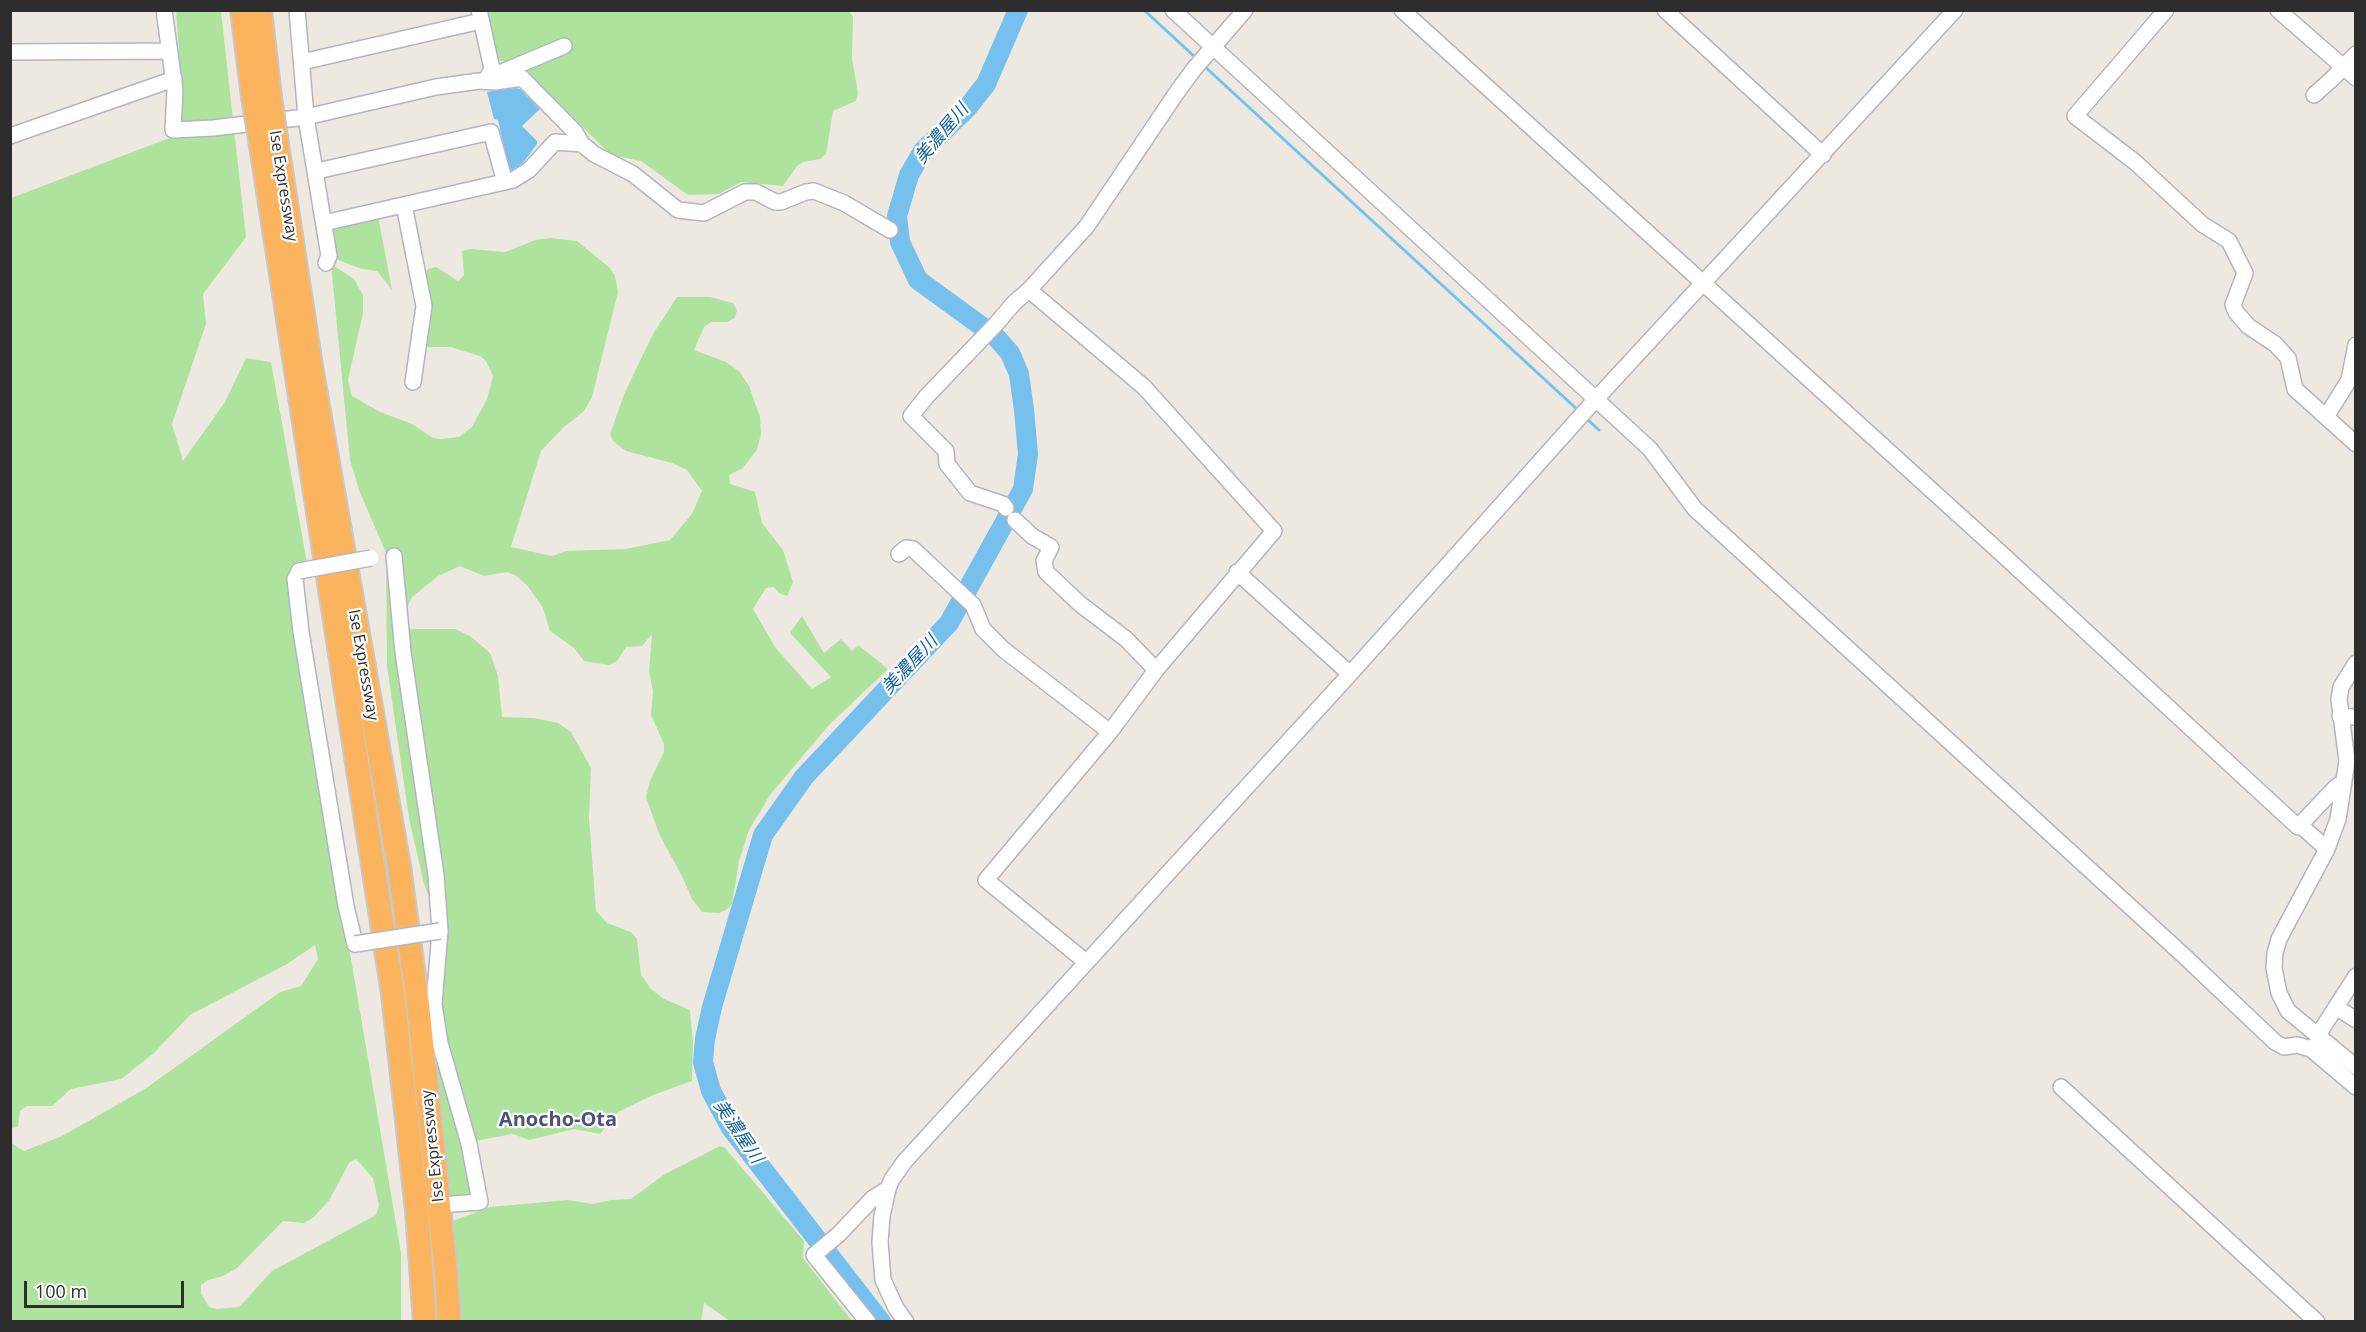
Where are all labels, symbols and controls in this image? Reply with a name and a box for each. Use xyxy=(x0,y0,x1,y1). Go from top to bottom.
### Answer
water label: 美濃屋川 xyxy=(911,99,973,169)
street label: Ise Expressway xyxy=(265,129,301,243)
street label: Ise Expressway xyxy=(344,608,382,722)
water label: 美濃屋川 xyxy=(878,631,942,699)
street label: Ise Expressway xyxy=(418,1089,448,1203)
water label: 美濃屋川 xyxy=(709,1096,767,1168)
district label: Anocho-Ota xyxy=(499,1108,617,1132)
scale bar xyxy=(27,1269,188,1307)
text: 100 m xyxy=(35,1279,87,1303)

